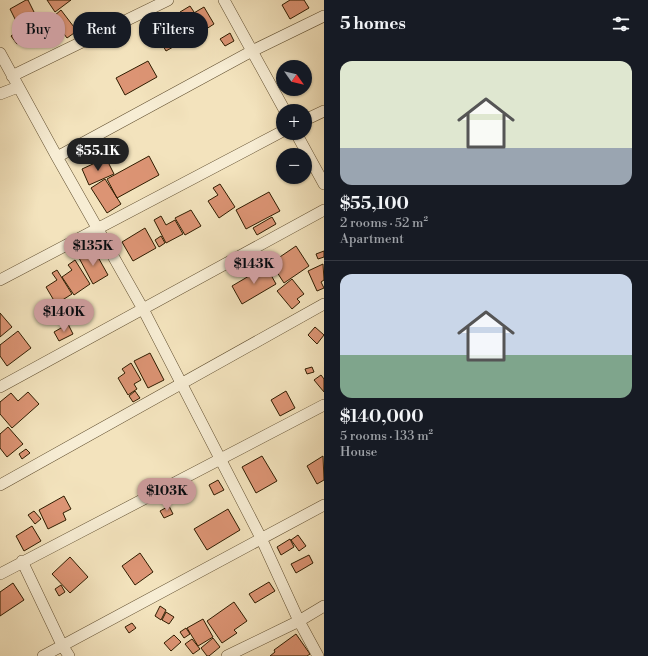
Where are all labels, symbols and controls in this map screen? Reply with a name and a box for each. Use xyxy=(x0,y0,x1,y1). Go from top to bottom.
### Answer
chip: Buy xyxy=(12,12,65,48)
chip: Rent xyxy=(73,12,131,48)
chip: Filters xyxy=(139,12,208,48)
text: 5 homes xyxy=(340,13,406,35)
icon: filters xyxy=(610,13,632,35)
north arrow xyxy=(276,60,312,96)
map controls xyxy=(276,60,312,184)
icon: home xyxy=(450,87,522,159)
button: + xyxy=(276,104,312,140)
pin: $55.1K xyxy=(65,138,131,172)
text: $55.1K xyxy=(76,143,120,159)
button: − xyxy=(276,148,312,184)
text: $55,100 xyxy=(340,193,409,215)
text: 2 rooms · 52 m² xyxy=(340,215,428,231)
text: Apartment xyxy=(340,231,404,247)
pin: $135K xyxy=(65,233,121,267)
text: $135K xyxy=(73,238,113,254)
pin: $143K xyxy=(226,251,282,285)
text: $143K xyxy=(234,256,274,272)
pin: $140K xyxy=(36,299,92,333)
icon: home xyxy=(450,300,522,372)
text: $140K xyxy=(43,304,85,320)
text: $140,000 xyxy=(340,406,424,428)
text: 5 rooms · 133 m² xyxy=(340,428,433,444)
text: House xyxy=(340,444,377,460)
pin: $103K xyxy=(139,478,195,512)
text: $103K xyxy=(146,483,188,499)

